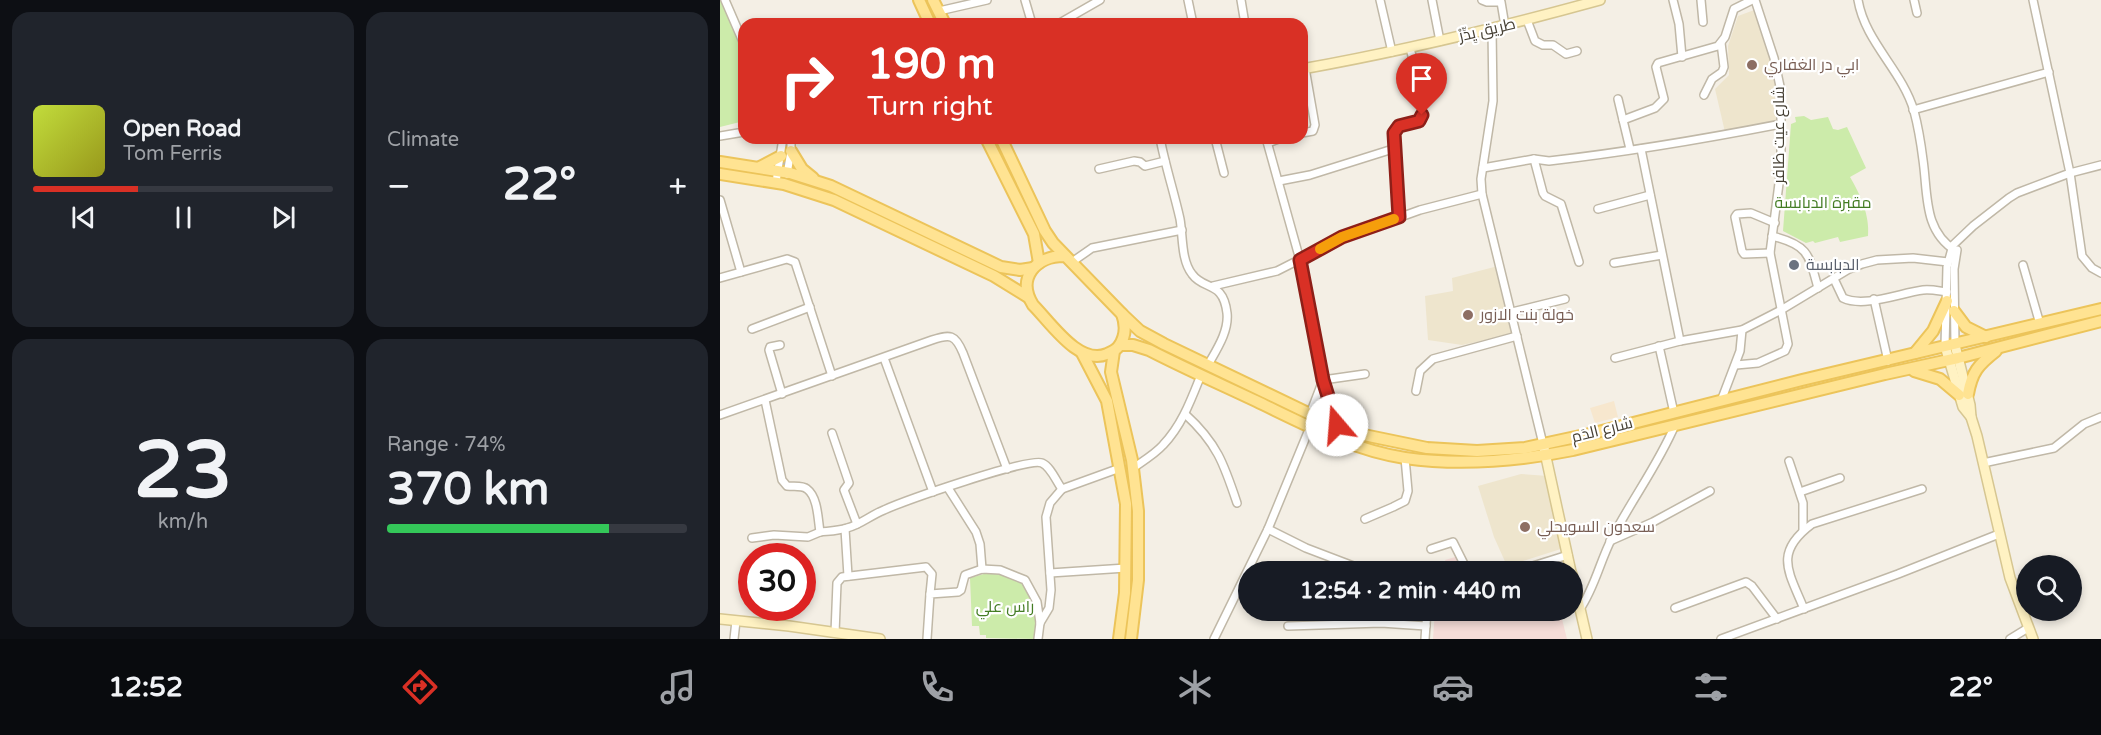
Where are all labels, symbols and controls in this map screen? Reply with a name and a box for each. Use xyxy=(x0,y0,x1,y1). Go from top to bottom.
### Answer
street label: طريق يِدِّرْ xyxy=(1456,14,1517,46)
text: 190 m xyxy=(867,39,996,90)
icon: right xyxy=(768,42,846,120)
pin xyxy=(1396,53,1447,115)
place label: ابي در الغفاري xyxy=(1764,55,1859,78)
marker: ابي در الغفاري xyxy=(1745,58,1759,72)
icon: arrive xyxy=(1405,62,1438,95)
street label: شارع عيت ظافر xyxy=(1769,86,1790,185)
text: Turn right xyxy=(867,90,993,123)
text: Open Road xyxy=(123,116,241,142)
text: Climate xyxy=(387,128,459,152)
text: Tom Ferris xyxy=(123,142,222,166)
text: 22° xyxy=(503,158,576,212)
text: − xyxy=(387,167,411,206)
text: + xyxy=(668,167,687,206)
park label: مقبرة الدبابسة xyxy=(1774,193,1872,213)
icon: previous xyxy=(67,201,100,234)
icon: pause xyxy=(167,201,200,234)
icon: next xyxy=(267,201,300,234)
place label: الدبابسة xyxy=(1806,255,1860,275)
marker: الدبابسة xyxy=(1787,258,1801,272)
place label: خولة بنت الازور xyxy=(1479,305,1574,325)
marker: خولة بنت الازور xyxy=(1461,308,1475,322)
position arrow xyxy=(1305,393,1369,457)
street label: شارع الدَم xyxy=(1569,413,1635,448)
text: 23 xyxy=(134,424,232,518)
text: Range · 74% xyxy=(387,433,506,457)
text: 370 km xyxy=(387,463,549,517)
text: km/h xyxy=(158,510,208,534)
place label: سعدون السويحلي xyxy=(1537,517,1655,540)
marker: سعدون السويحلي xyxy=(1518,520,1532,534)
speed limit sign: 30 xyxy=(738,543,816,621)
map controls xyxy=(2016,555,2082,621)
button: search xyxy=(2016,555,2082,621)
text: 12:54 · 2 min · 440 m xyxy=(1300,578,1521,604)
park label: راس علي xyxy=(976,597,1034,620)
icon: directions xyxy=(399,666,441,708)
icon: music xyxy=(657,666,699,708)
icon: phone xyxy=(916,666,958,708)
icon: climate xyxy=(1174,666,1216,708)
icon: car xyxy=(1432,666,1474,708)
icon: filters xyxy=(1690,666,1732,708)
text: 12:52 xyxy=(108,671,183,704)
text: 22° xyxy=(1949,671,1993,704)

